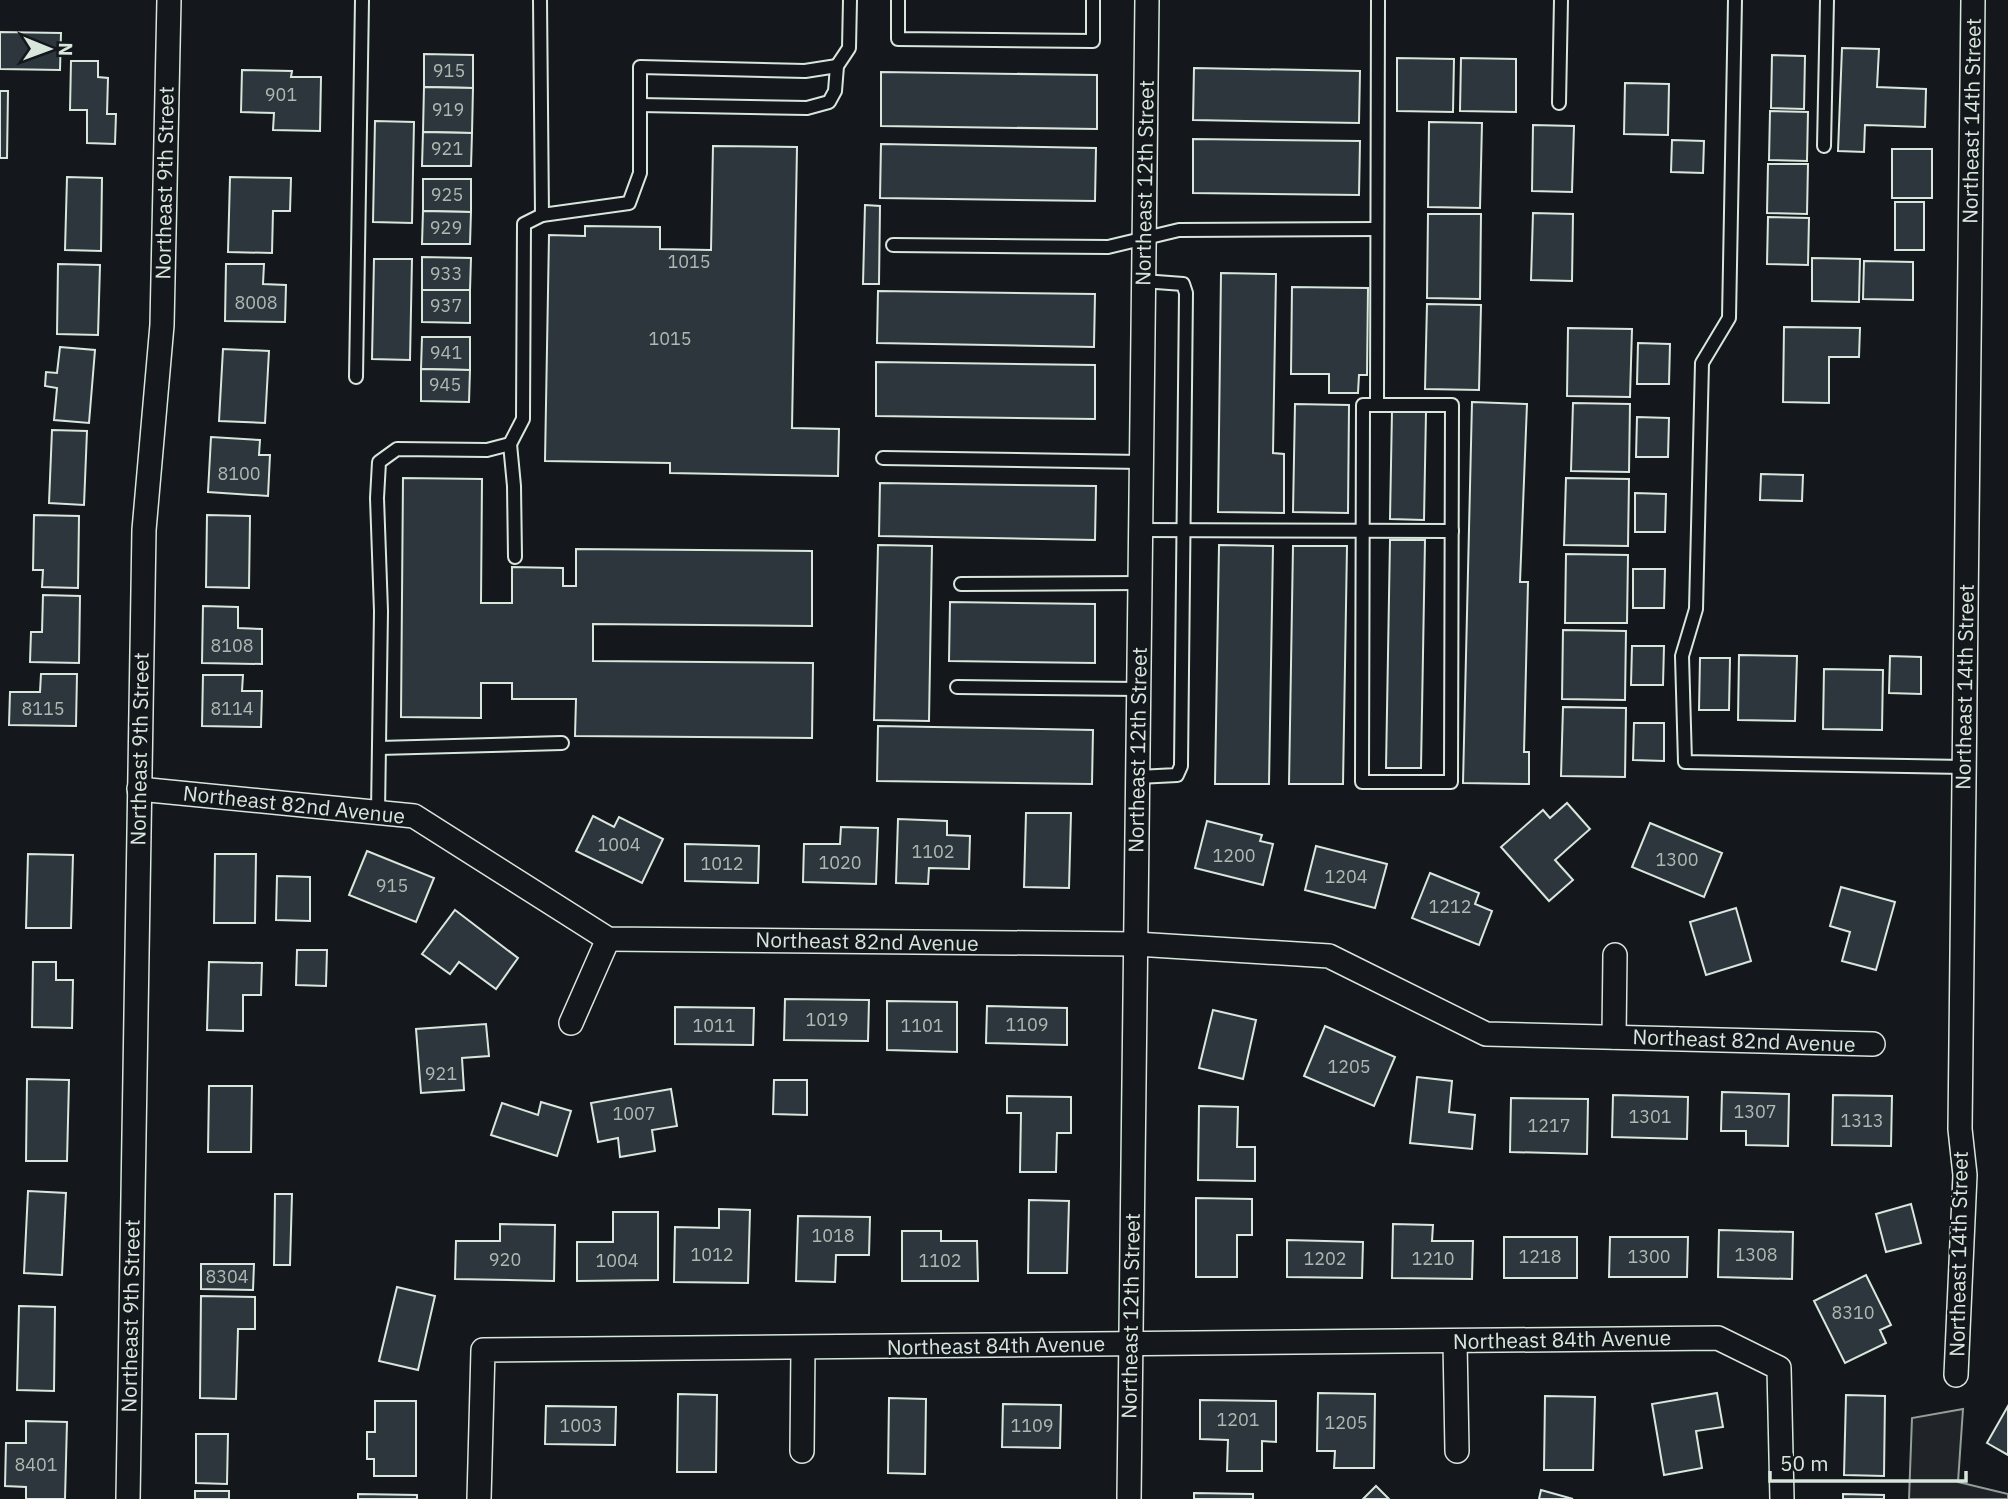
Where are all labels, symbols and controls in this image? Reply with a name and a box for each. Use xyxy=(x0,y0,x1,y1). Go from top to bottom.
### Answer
north arrow xyxy=(14,14,84,84)
street label: Northeast 14th Street xyxy=(1955,18,1987,224)
text: N xyxy=(54,42,78,56)
house number: 915 xyxy=(433,59,465,82)
street label: Northeast 12th Street xyxy=(1128,80,1160,286)
house number: 901 xyxy=(265,83,297,106)
street label: Northeast 9th Street xyxy=(148,86,180,280)
house number: 919 xyxy=(432,98,464,121)
house number: 921 xyxy=(431,137,463,160)
house number: 925 xyxy=(431,183,463,206)
house number: 929 xyxy=(430,216,462,239)
house number: 1015 xyxy=(667,250,711,273)
house number: 933 xyxy=(430,262,462,285)
house number: 8008 xyxy=(234,291,278,314)
house number: 937 xyxy=(430,294,462,317)
house number: 1015 xyxy=(648,327,692,350)
house number: 941 xyxy=(430,341,462,364)
house number: 945 xyxy=(429,373,461,396)
house number: 8100 xyxy=(217,462,261,485)
street label: Northeast 14th Street xyxy=(1948,584,1980,790)
house number: 8108 xyxy=(210,634,254,657)
street label: Northeast 12th Street xyxy=(1121,647,1153,853)
street label: Northeast 9th Street xyxy=(123,652,155,846)
house number: 8115 xyxy=(21,697,65,720)
house number: 8114 xyxy=(210,697,254,720)
street label: Northeast 82nd Avenue xyxy=(182,778,407,830)
house number: 1004 xyxy=(597,833,641,856)
house number: 1102 xyxy=(911,840,955,863)
house number: 1200 xyxy=(1212,844,1256,867)
house number: 1300 xyxy=(1655,848,1699,871)
house number: 1020 xyxy=(818,851,862,874)
house number: 1012 xyxy=(700,852,744,875)
house number: 1204 xyxy=(1324,865,1368,888)
house number: 915 xyxy=(376,874,408,897)
house number: 1212 xyxy=(1428,895,1472,918)
street label: Northeast 82nd Avenue xyxy=(755,925,979,957)
house number: 1019 xyxy=(805,1008,849,1031)
house number: 1109 xyxy=(1005,1013,1049,1036)
house number: 1011 xyxy=(692,1014,736,1037)
house number: 1101 xyxy=(900,1014,944,1037)
street label: Northeast 82nd Avenue xyxy=(1632,1022,1856,1058)
house number: 1205 xyxy=(1327,1055,1371,1078)
house number: 921 xyxy=(425,1062,457,1085)
house number: 1307 xyxy=(1733,1100,1777,1123)
house number: 1007 xyxy=(612,1102,656,1125)
house number: 1301 xyxy=(1628,1105,1672,1128)
house number: 1313 xyxy=(1840,1109,1884,1132)
house number: 1217 xyxy=(1527,1114,1571,1137)
street label: Northeast 14th Street xyxy=(1942,1151,1974,1357)
street label: Northeast 12th Street xyxy=(1114,1213,1146,1419)
street label: Northeast 9th Street xyxy=(114,1219,146,1413)
house number: 1018 xyxy=(811,1224,855,1247)
house number: 1012 xyxy=(690,1243,734,1266)
house number: 1308 xyxy=(1734,1243,1778,1266)
house number: 1218 xyxy=(1518,1245,1562,1268)
house number: 1300 xyxy=(1627,1245,1671,1268)
house number: 1202 xyxy=(1303,1247,1347,1270)
house number: 1210 xyxy=(1411,1247,1455,1270)
house number: 920 xyxy=(489,1248,521,1271)
house number: 1004 xyxy=(595,1249,639,1272)
house number: 1102 xyxy=(918,1249,962,1272)
house number: 8304 xyxy=(205,1265,249,1288)
house number: 8310 xyxy=(1831,1301,1875,1324)
street label: Northeast 84th Avenue xyxy=(1453,1323,1671,1355)
street label: Northeast 84th Avenue xyxy=(887,1329,1105,1361)
house number: 1201 xyxy=(1216,1408,1260,1431)
house number: 1205 xyxy=(1324,1411,1368,1434)
house number: 1003 xyxy=(559,1414,603,1437)
house number: 1109 xyxy=(1010,1414,1054,1437)
scale bar xyxy=(1770,1440,1966,1484)
text: 50 m xyxy=(1780,1449,1829,1477)
house number: 8401 xyxy=(14,1453,58,1476)

